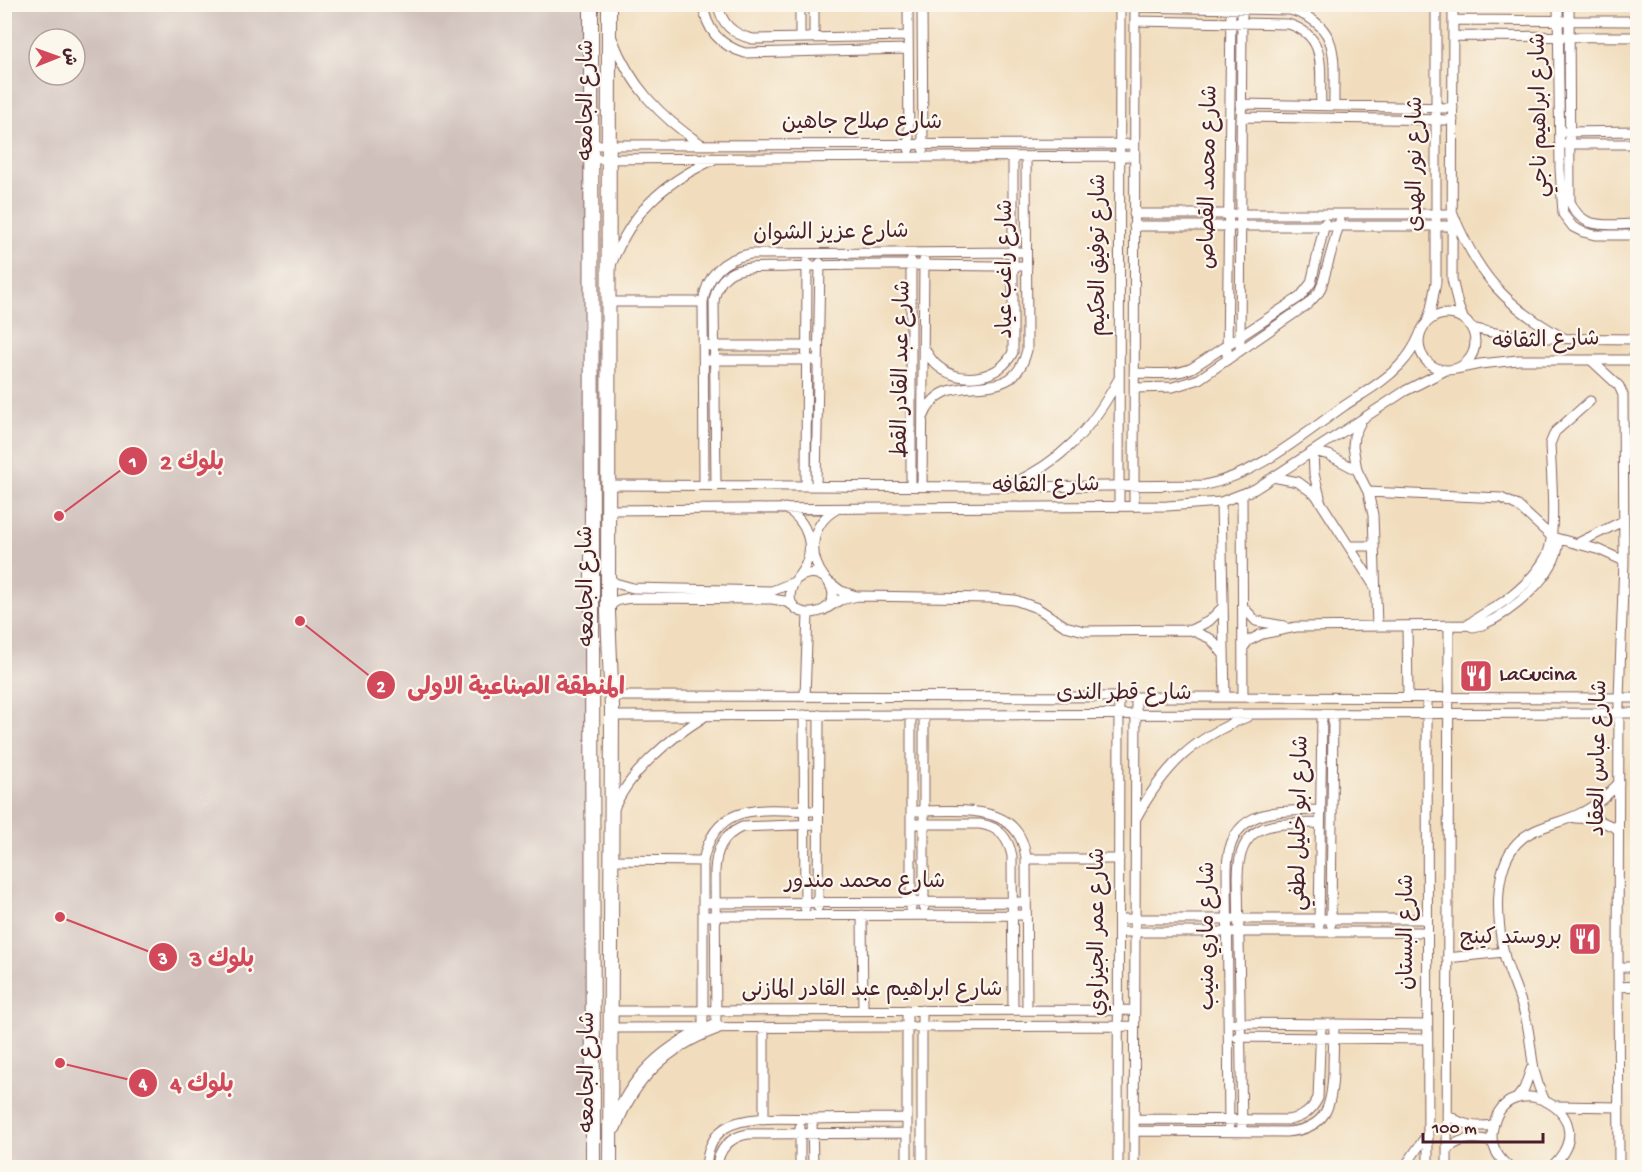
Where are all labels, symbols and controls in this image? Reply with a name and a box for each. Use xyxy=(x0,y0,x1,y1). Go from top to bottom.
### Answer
north arrow xyxy=(27,27,87,87)
street label: شارع ابراهيم ناجي xyxy=(1527,32,1558,198)
street label: شارع الجامعه xyxy=(575,39,601,161)
text: ش xyxy=(59,48,78,66)
street label: شارع محمد القصاص xyxy=(1195,85,1225,269)
street label: شارع نور الهدى xyxy=(1404,96,1430,232)
street label: شارع صلاح جاهين xyxy=(782,111,942,137)
street label: شارع توفيق الحكيم xyxy=(1087,174,1113,336)
street label: شارع راغب عياد xyxy=(994,199,1020,339)
street label: شارع عزيز الشوان xyxy=(753,220,909,248)
street label: شارع عبد القادر القط xyxy=(888,280,918,458)
street label: شارع الثقافه xyxy=(1492,327,1600,357)
callout: بلوك 2 xyxy=(118,440,236,482)
text: بلوك 2 xyxy=(160,450,224,479)
text: 1 xyxy=(128,453,137,474)
street label: شارع الثقافه xyxy=(992,473,1100,501)
street label: شارع الجامعه xyxy=(574,525,602,647)
restaurant icon: LaCucina xyxy=(1458,658,1494,694)
place label: LaCucina xyxy=(1499,663,1577,689)
callout: المنطقة الصناعية الاولى xyxy=(366,664,637,706)
text: المنطقة الصناعية الاولى xyxy=(407,674,625,704)
text: 2 xyxy=(377,678,386,699)
street label: شارع عباس العقاد xyxy=(1586,679,1614,837)
street label: شارع قطر الندى xyxy=(1056,682,1192,708)
street label: شارع ابو خليل لطفي xyxy=(1286,735,1319,911)
street label: شارع عمر الجيزاوي xyxy=(1086,848,1112,1016)
street label: شارع ماري منيب xyxy=(1196,862,1222,1010)
street label: شارع محمد مندور xyxy=(783,870,945,896)
street label: شارع البستان xyxy=(1395,874,1421,990)
restaurant icon: بروستد كينج xyxy=(1567,921,1603,957)
place label: بروستد كينج xyxy=(1460,926,1562,952)
callout: بلوك 3 xyxy=(148,936,266,978)
text: بلوك 3 xyxy=(189,947,254,976)
text: 3 xyxy=(157,950,168,971)
street label: شارع ابراهيم عبد القادر المازنى xyxy=(741,978,1003,1004)
street label: شارع الجامعه xyxy=(576,1011,602,1133)
callout: بلوك 4 xyxy=(128,1062,245,1104)
text: بلوك 4 xyxy=(169,1072,234,1101)
text: 4 xyxy=(138,1075,148,1096)
scale bar xyxy=(1423,1106,1543,1144)
text: 100 m xyxy=(1431,1119,1477,1140)

